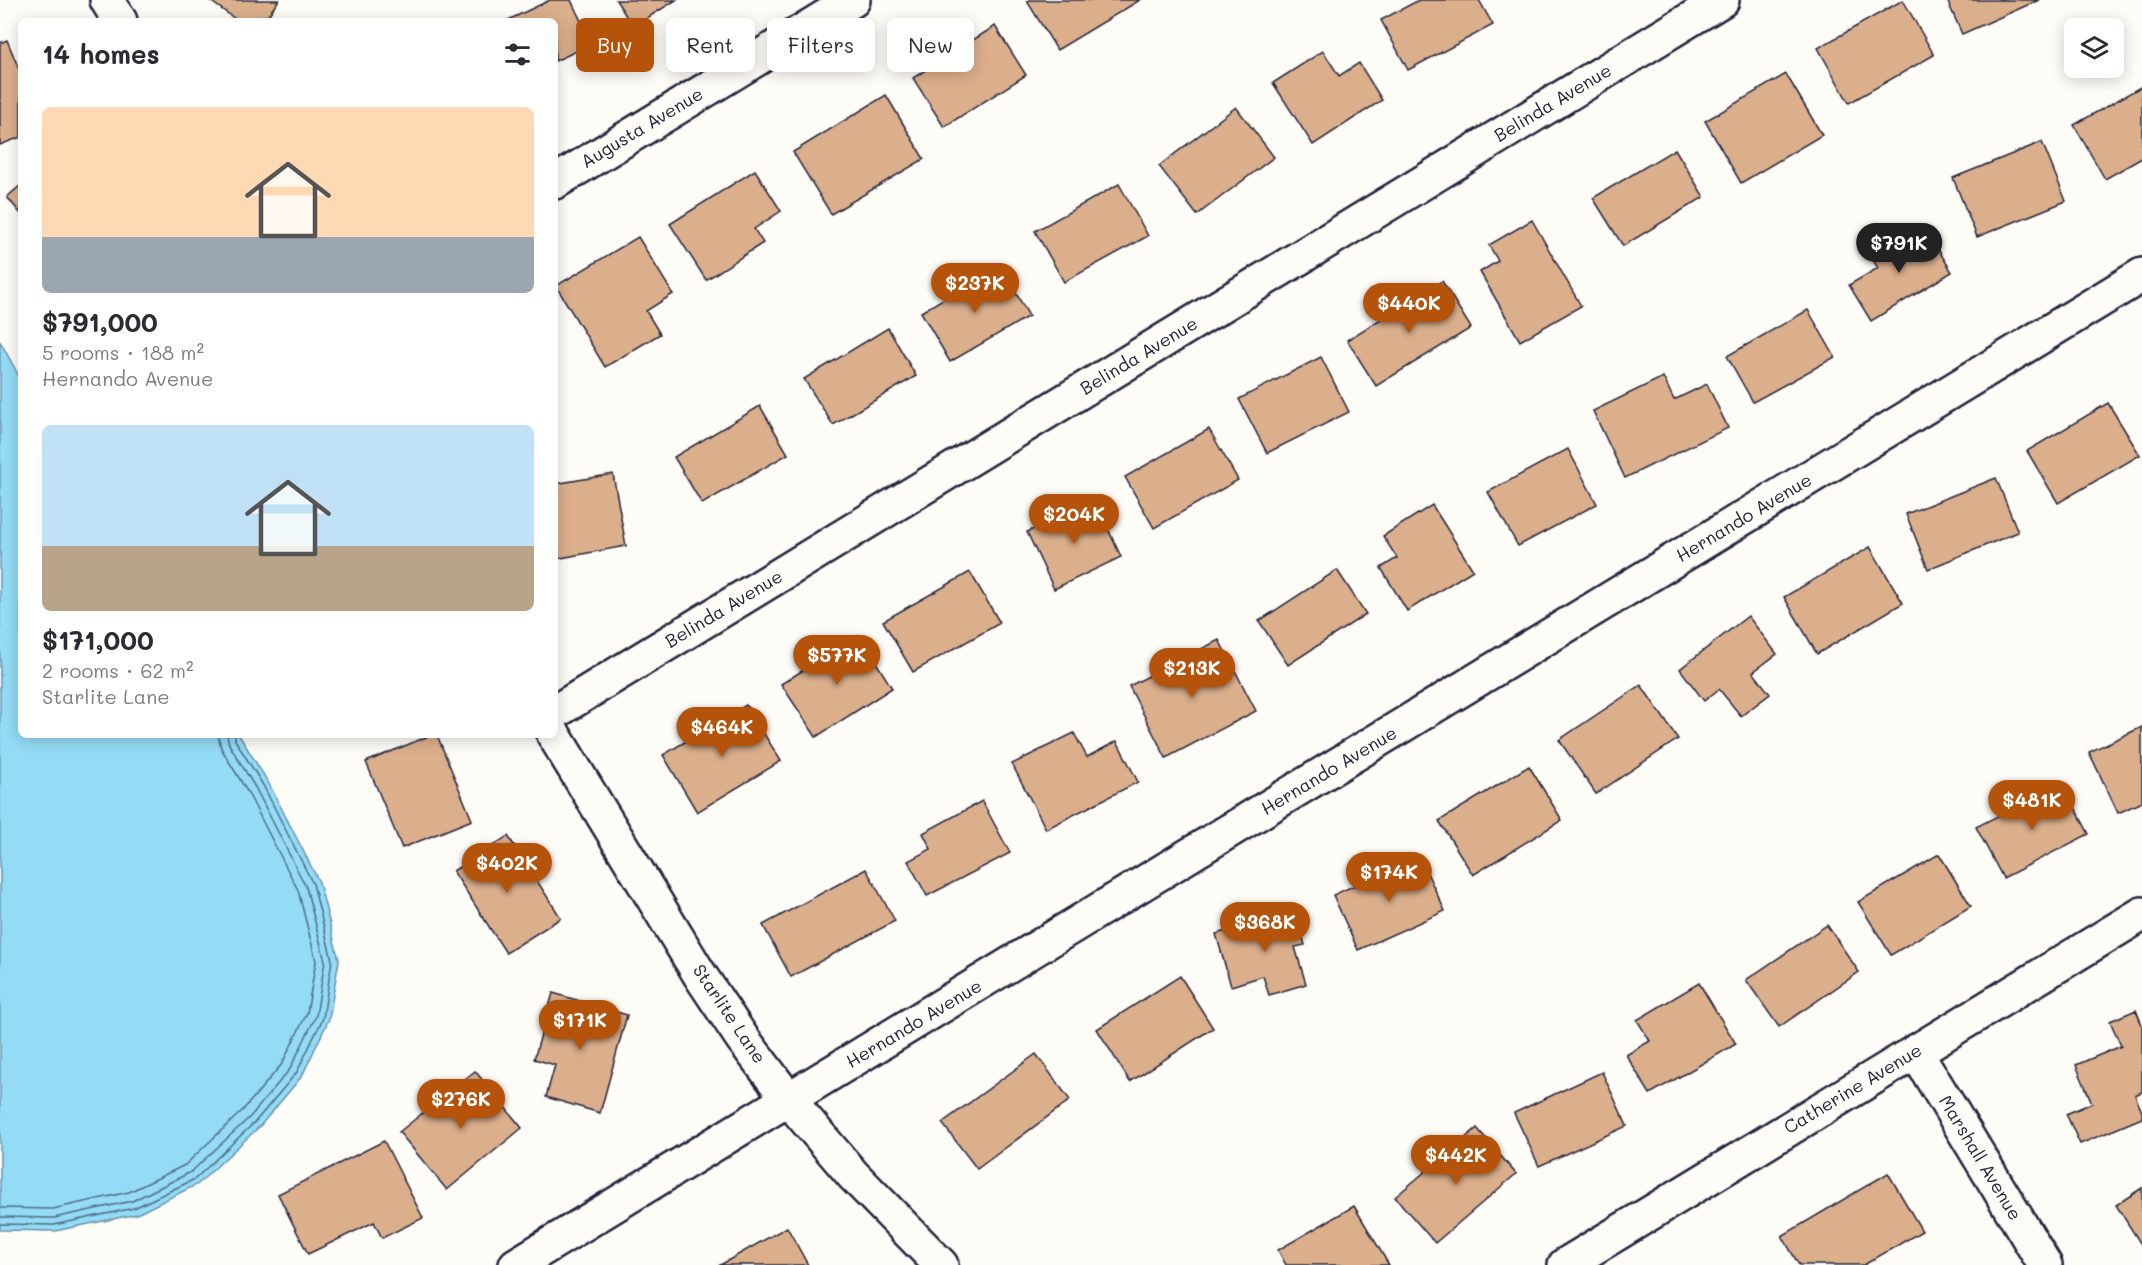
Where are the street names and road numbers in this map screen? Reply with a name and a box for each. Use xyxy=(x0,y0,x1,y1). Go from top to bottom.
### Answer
street label: Belinda Avenue xyxy=(1489,58,1616,147)
street label: Augusta Avenue xyxy=(576,81,707,173)
street label: Belinda Avenue xyxy=(1075,311,1202,400)
street label: Hernando Avenue xyxy=(1671,467,1816,567)
street label: Belinda Avenue xyxy=(660,564,787,653)
street label: Hernando Avenue xyxy=(1256,720,1401,820)
street label: Starlite Lane xyxy=(688,959,772,1068)
street label: Hernando Avenue xyxy=(841,973,986,1073)
street label: Catherine Avenue xyxy=(1779,1037,1926,1139)
street label: Marshall Avenue xyxy=(1934,1091,2028,1224)

